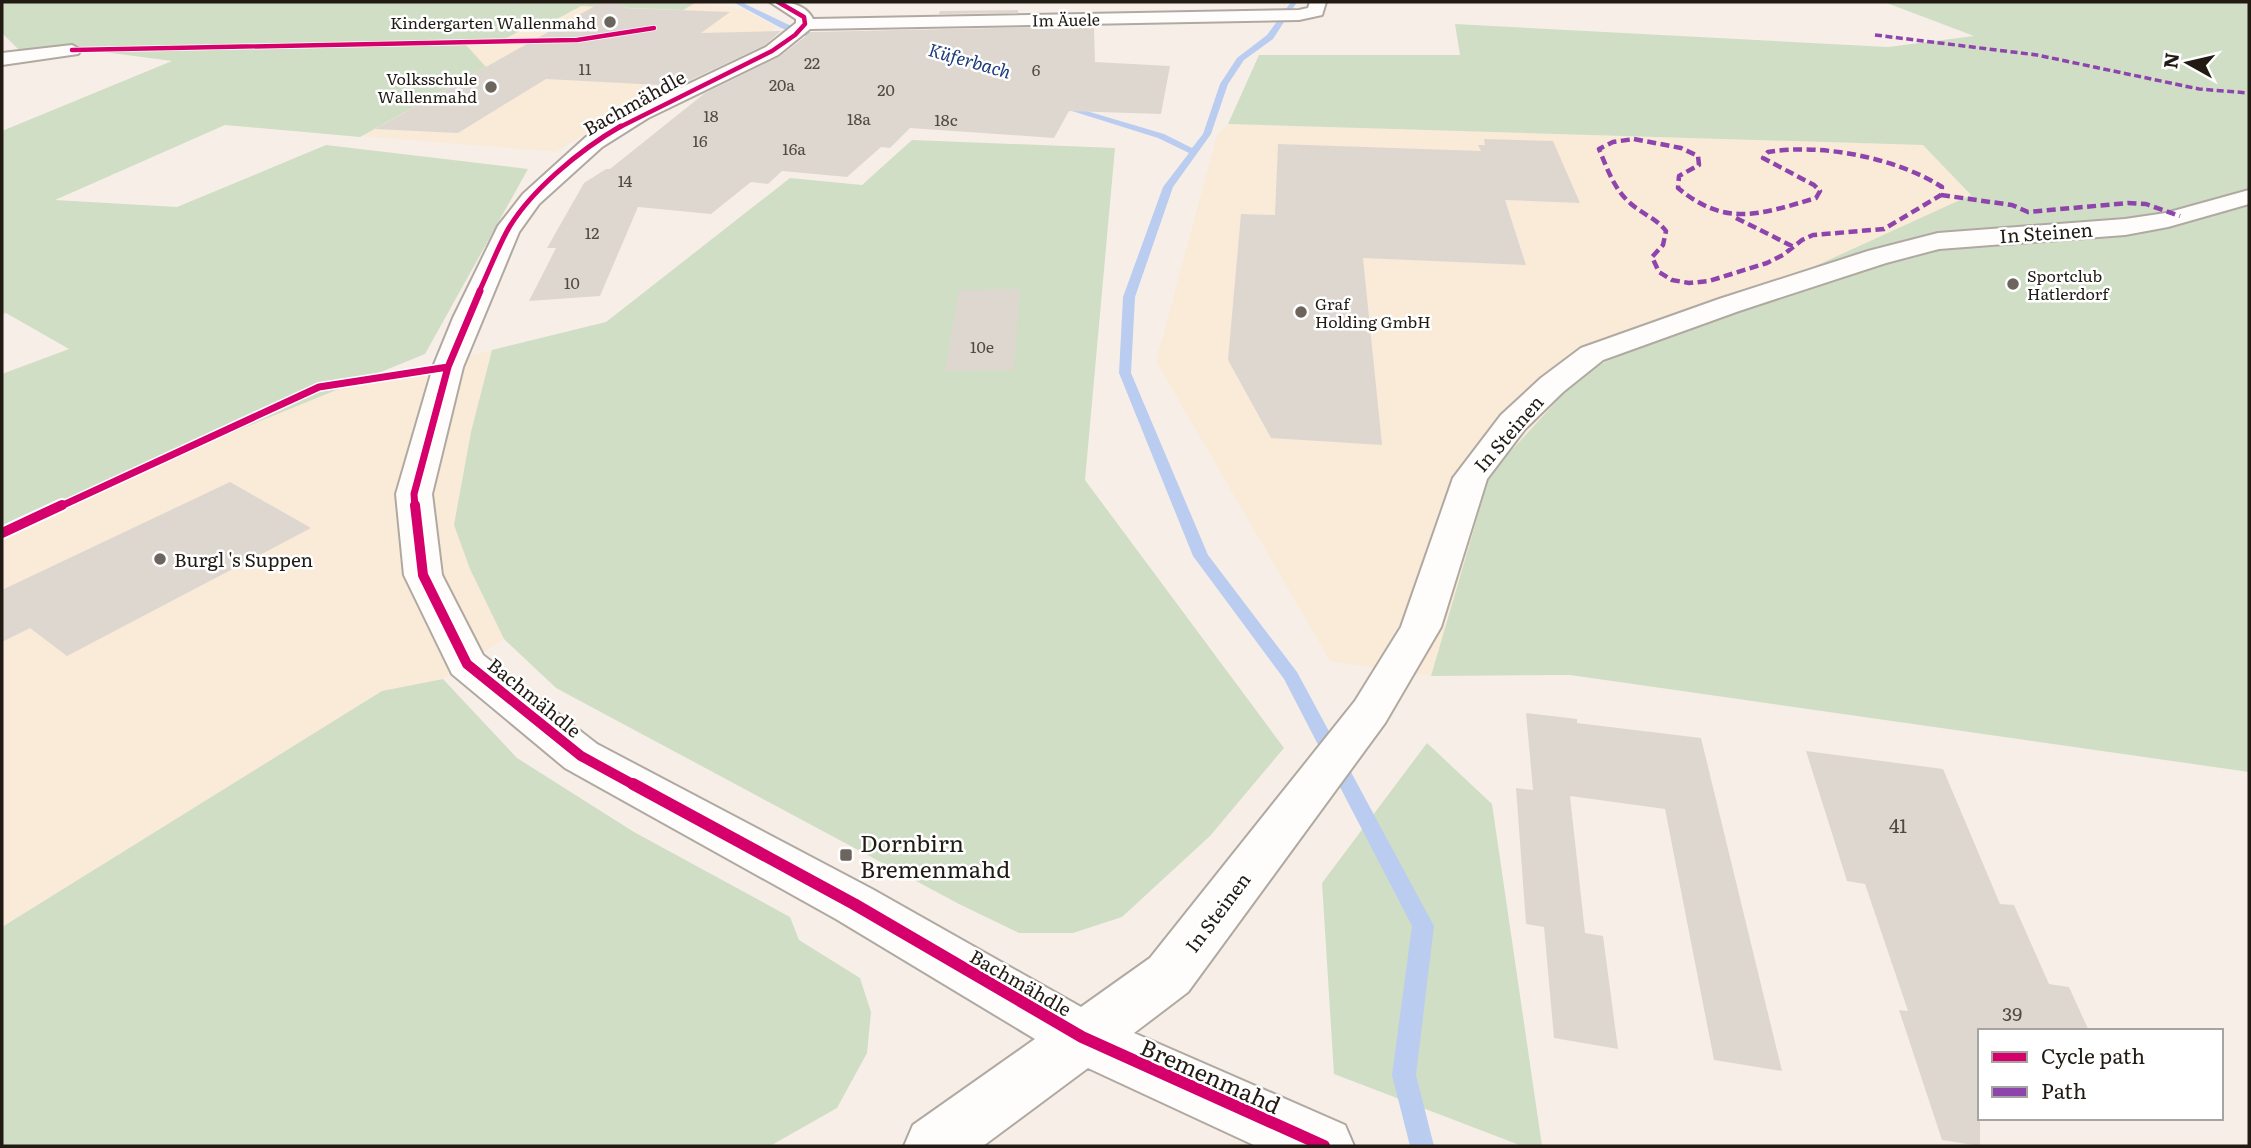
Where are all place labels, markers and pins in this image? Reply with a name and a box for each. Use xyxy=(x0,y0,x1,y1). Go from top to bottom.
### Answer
place label: Kindergarten Wallenmahd xyxy=(390,10,596,34)
marker: Kindergarten Wallenmahd xyxy=(602,14,618,30)
place label: Volksschule Wallenmahd xyxy=(378,66,477,108)
marker: Volksschule Wallenmahd xyxy=(483,79,499,95)
place label: Sportclub Hatlerdorf xyxy=(2027,263,2110,305)
marker: Sportclub Hatlerdorf xyxy=(2005,276,2021,292)
place label: Graf Holding GmbH xyxy=(1315,291,1431,333)
marker: Graf Holding GmbH xyxy=(1293,304,1309,320)
place label: Burgl 's Suppen xyxy=(174,545,313,573)
marker: Burgl 's Suppen xyxy=(152,551,168,567)
place label: Dornbirn Bremenmahd xyxy=(860,825,1010,885)
marker: Dornbirn Bremenmahd xyxy=(838,847,854,863)

